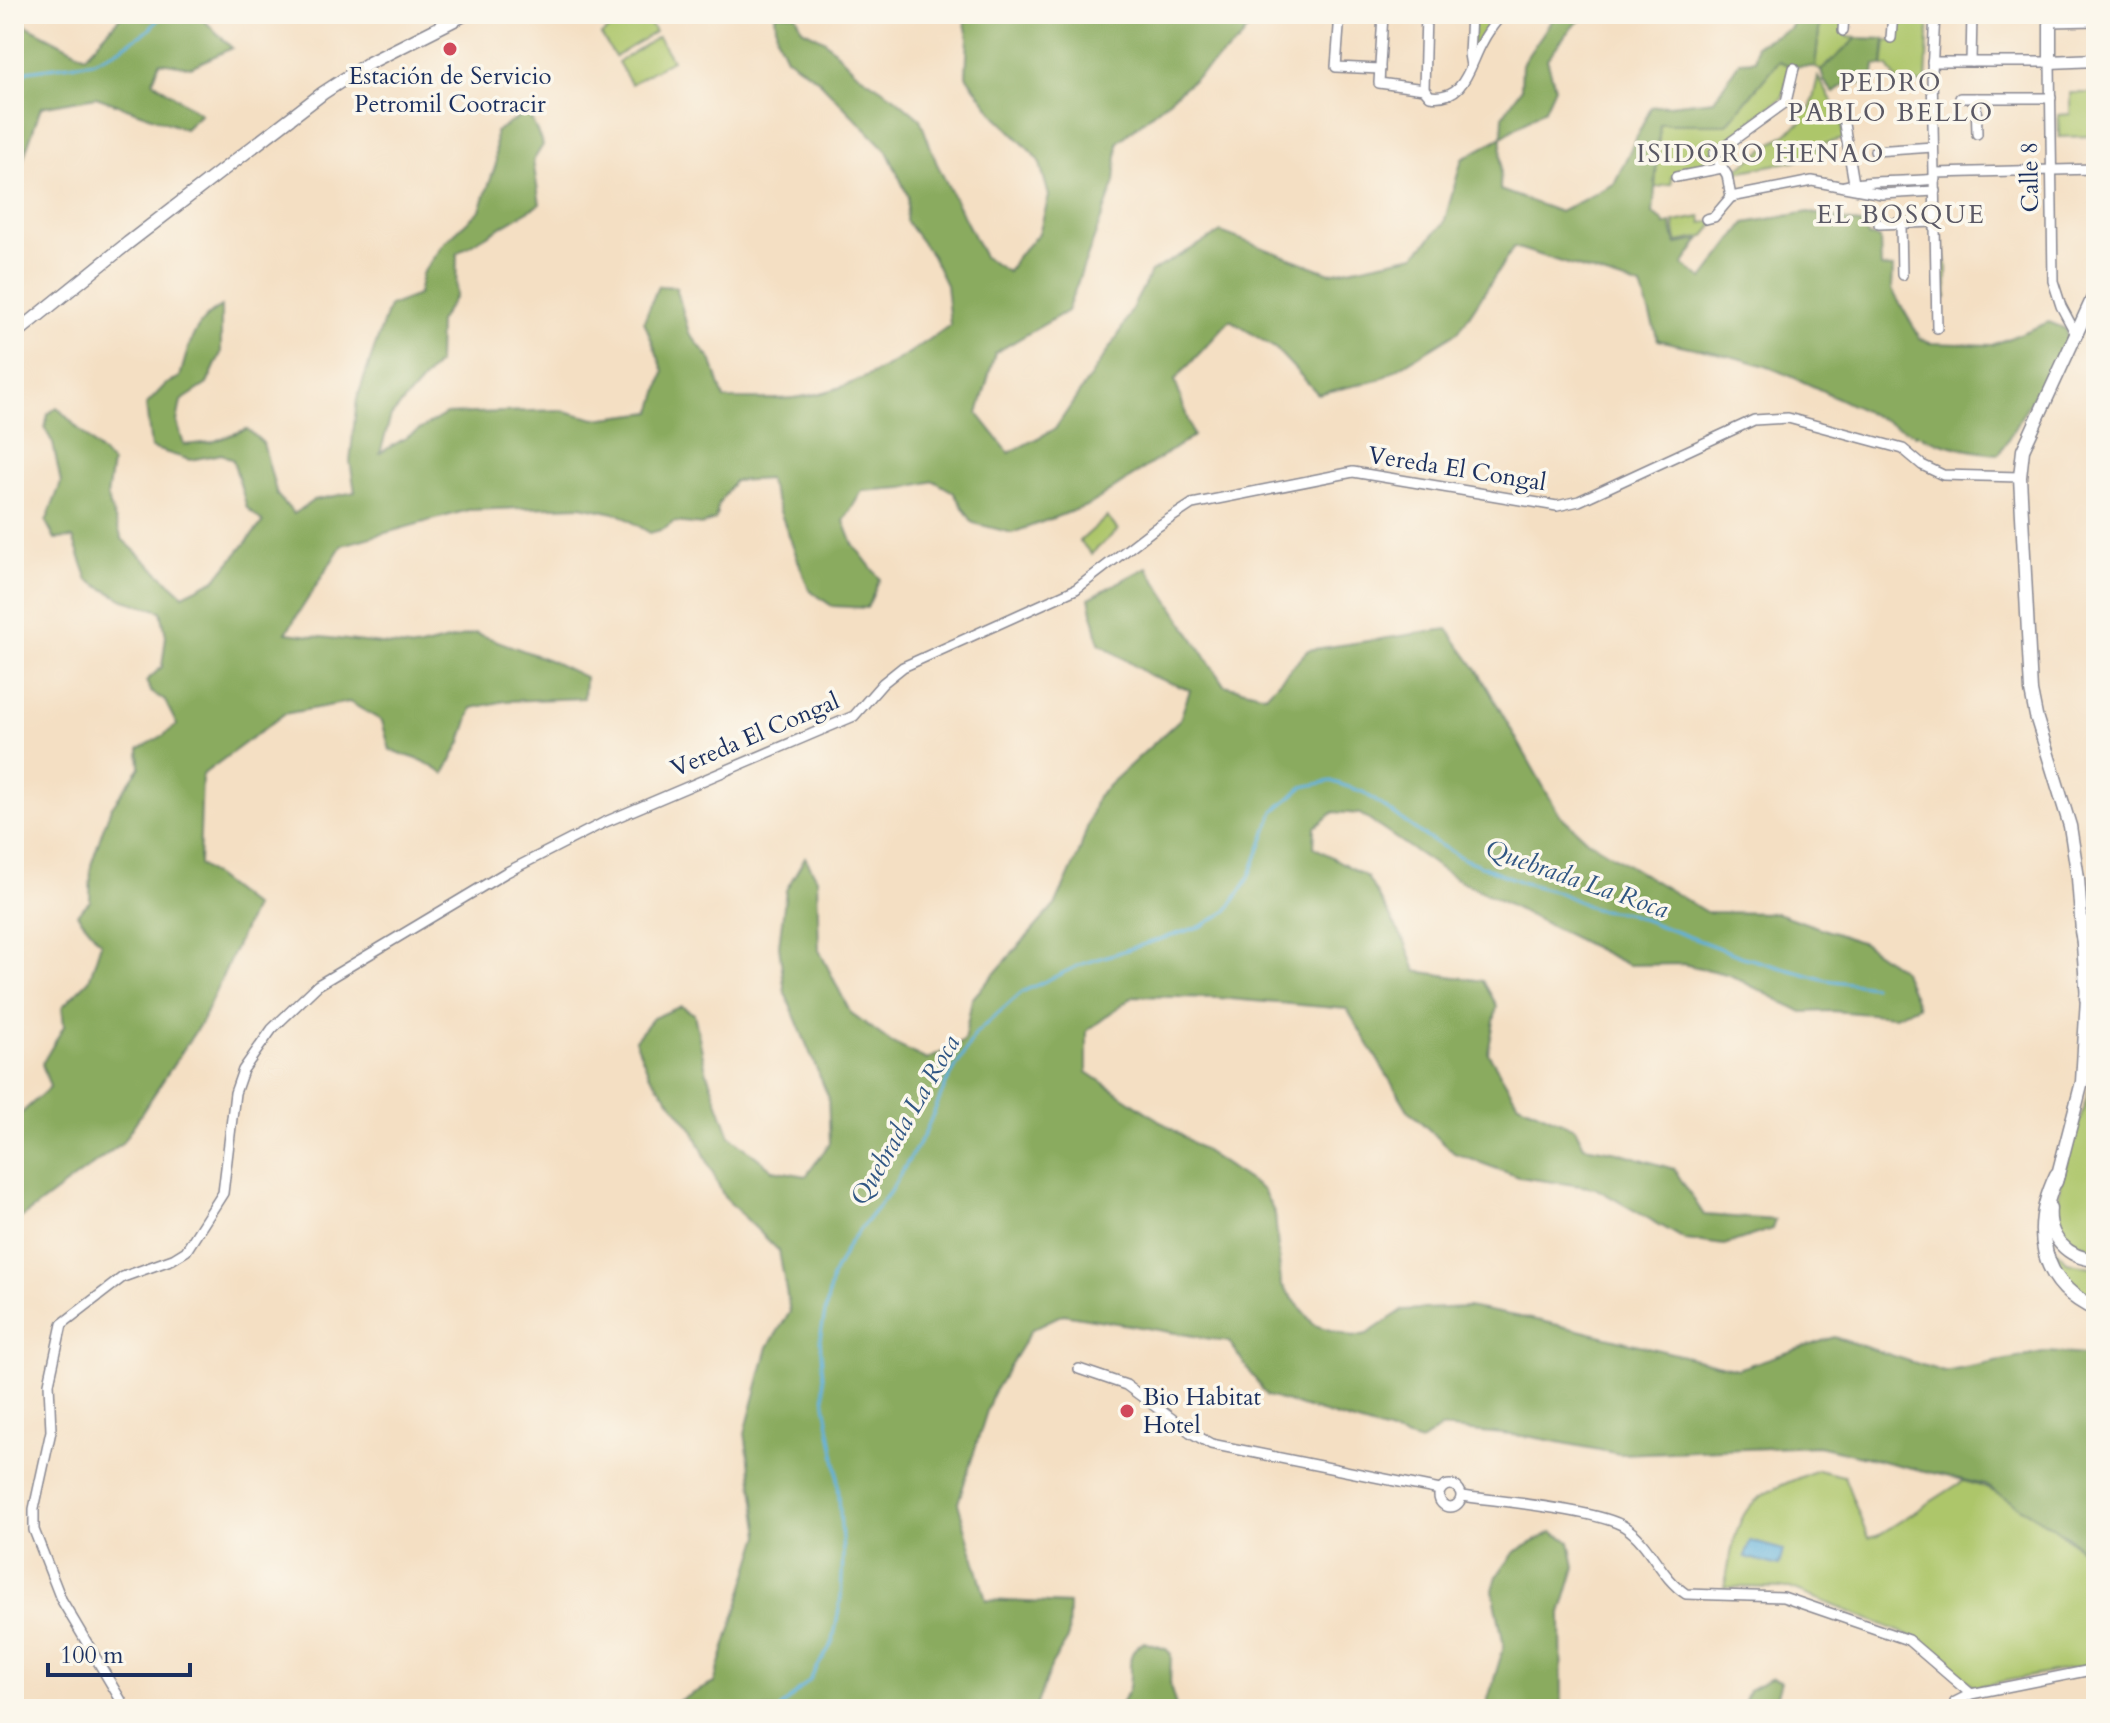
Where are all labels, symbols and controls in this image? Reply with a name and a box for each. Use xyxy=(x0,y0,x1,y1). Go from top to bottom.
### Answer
marker: Estación de Servicio Petromil Cootracir xyxy=(441,40,459,58)
place label: Estación de Servicio Petromil Cootracir xyxy=(349,60,551,121)
district label: PEDRO PABLO BELLO xyxy=(1788,65,1994,130)
district label: ISIDORO HENAO xyxy=(1637,136,1885,171)
street label: Calle 8 xyxy=(2013,141,2047,213)
district label: EL BOSQUE xyxy=(1816,197,1986,232)
street label: Vereda El Congal xyxy=(1366,439,1548,499)
street label: Vereda El Congal xyxy=(666,685,844,785)
water label: Quebrada La Roca xyxy=(1481,831,1674,927)
water label: Quebrada La Roca xyxy=(842,1028,968,1212)
place label: Bio Habitat Hotel xyxy=(1143,1381,1261,1442)
marker: Bio Habitat Hotel xyxy=(1118,1402,1136,1420)
scale bar xyxy=(48,1627,190,1677)
text: 100 m xyxy=(60,1639,124,1672)

